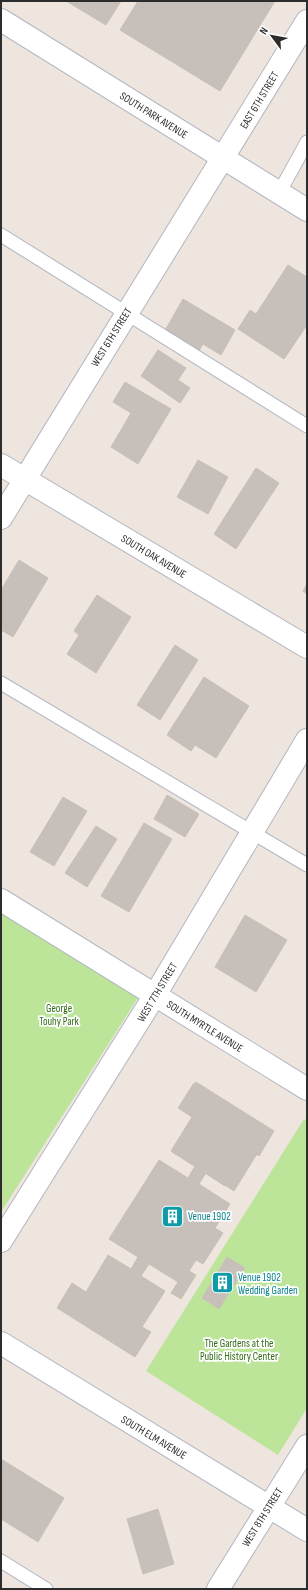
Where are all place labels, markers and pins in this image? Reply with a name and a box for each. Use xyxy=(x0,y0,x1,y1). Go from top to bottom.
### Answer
building icon: Venue 1902 xyxy=(160,1203,186,1229)
place label: Venue 1902 xyxy=(188,1210,231,1223)
building icon: Venue 1902 Wedding Garden xyxy=(210,1270,236,1296)
place label: Venue 1902 Wedding Garden xyxy=(238,1271,298,1297)

